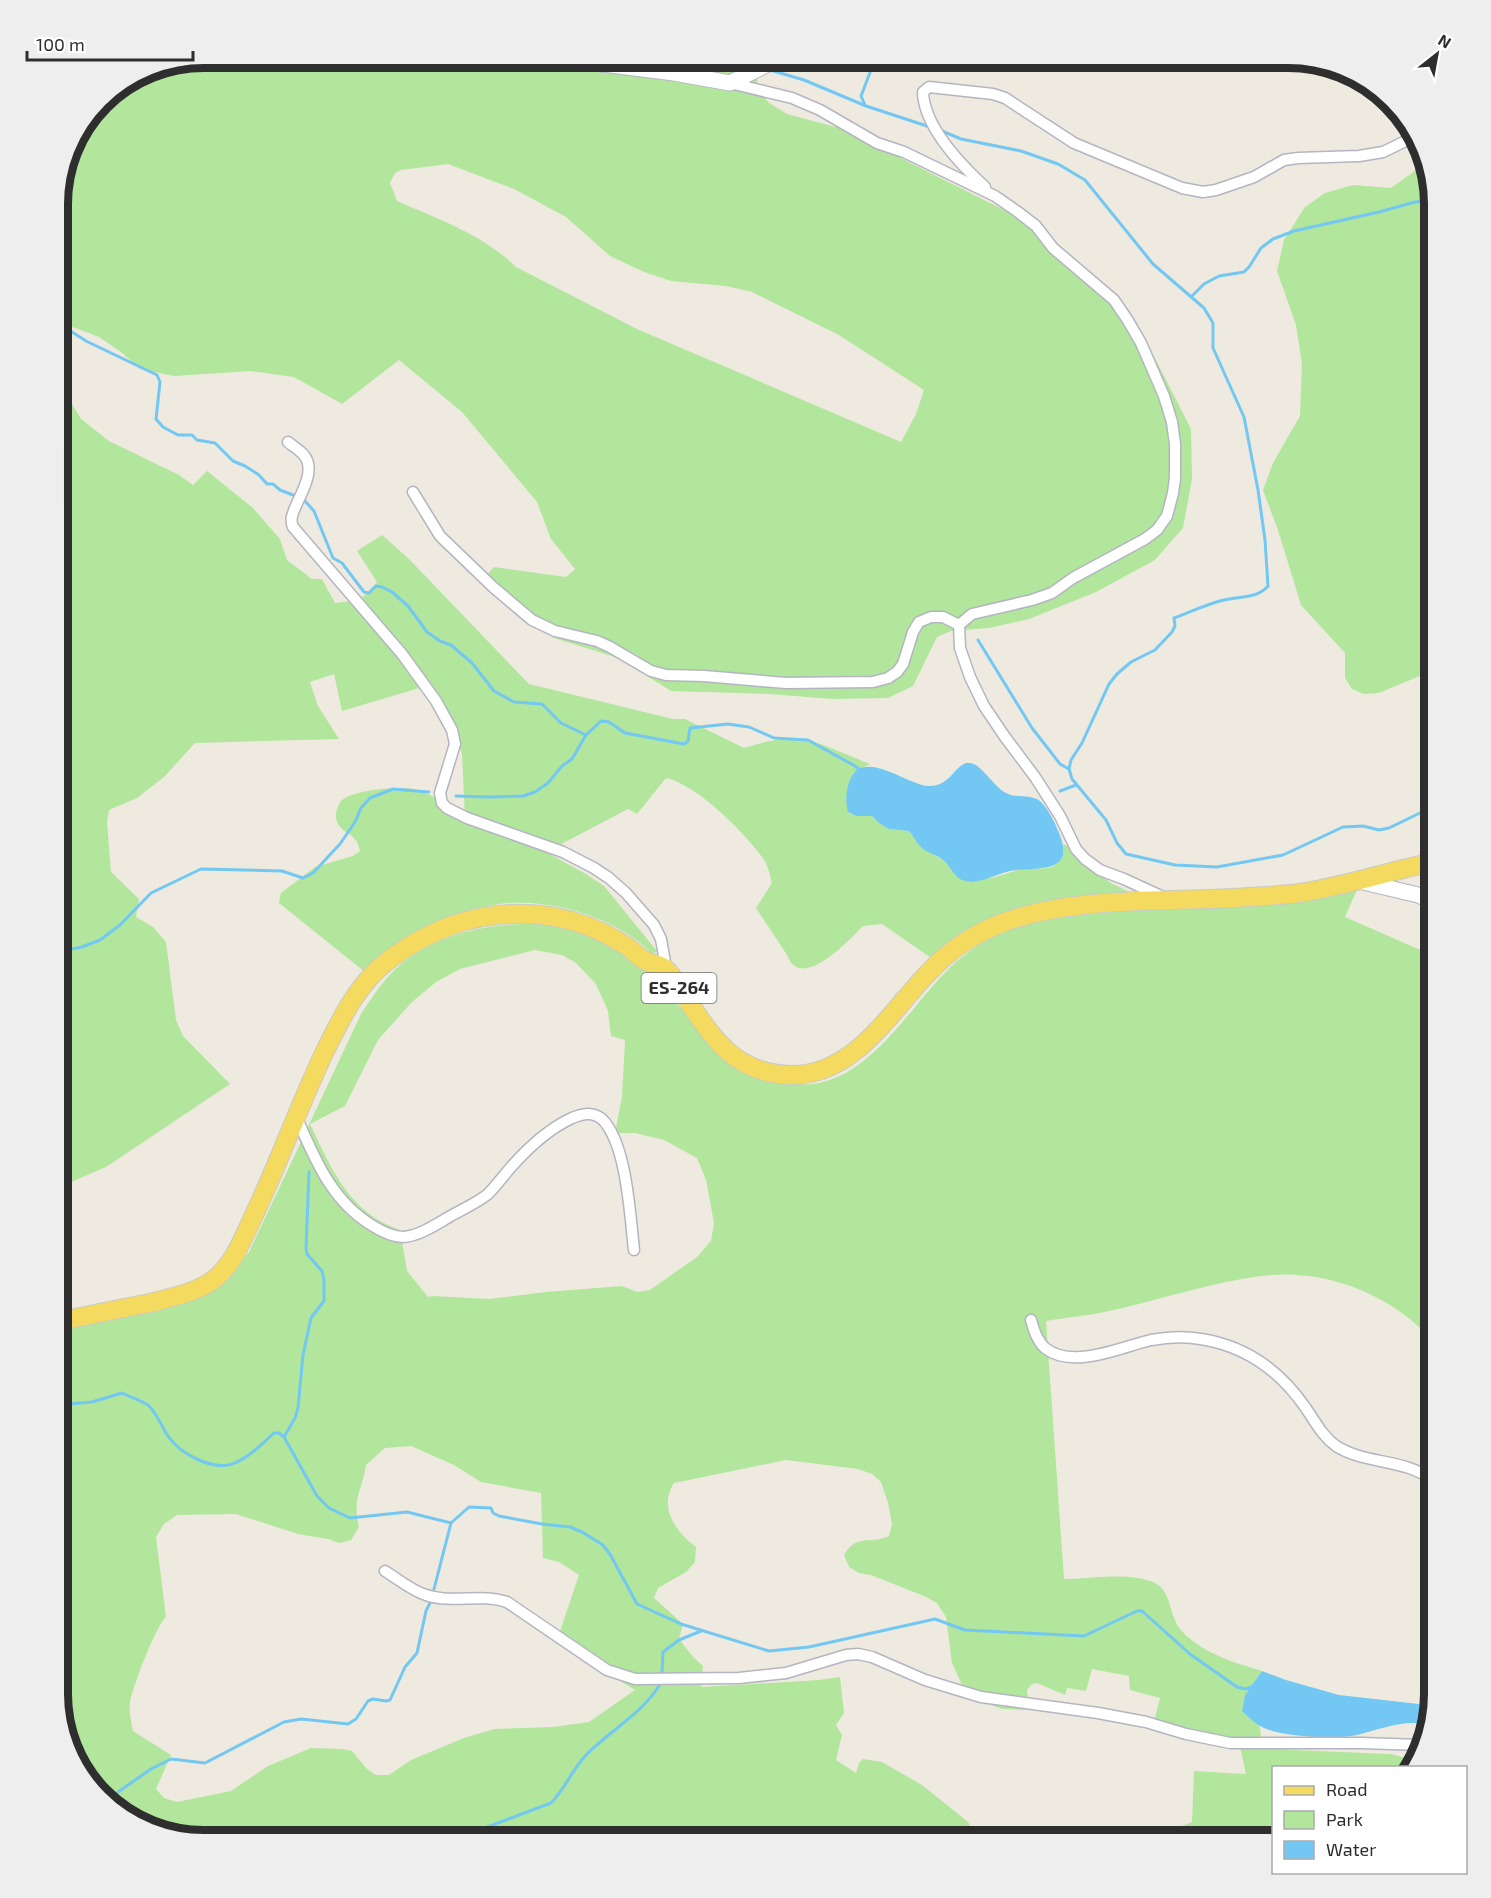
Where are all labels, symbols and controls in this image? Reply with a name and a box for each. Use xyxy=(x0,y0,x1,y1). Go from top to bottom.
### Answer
scale bar xyxy=(27,24,194,62)
north arrow xyxy=(1407,24,1467,84)
text: N xyxy=(1435,30,1455,52)
text: 100 m xyxy=(36,33,85,55)
road number: ES-264 xyxy=(642,973,716,1003)
legend xyxy=(1272,1766,1467,1874)
text: Road xyxy=(1326,1778,1367,1800)
text: Park xyxy=(1326,1808,1363,1830)
text: Water xyxy=(1326,1838,1376,1860)

